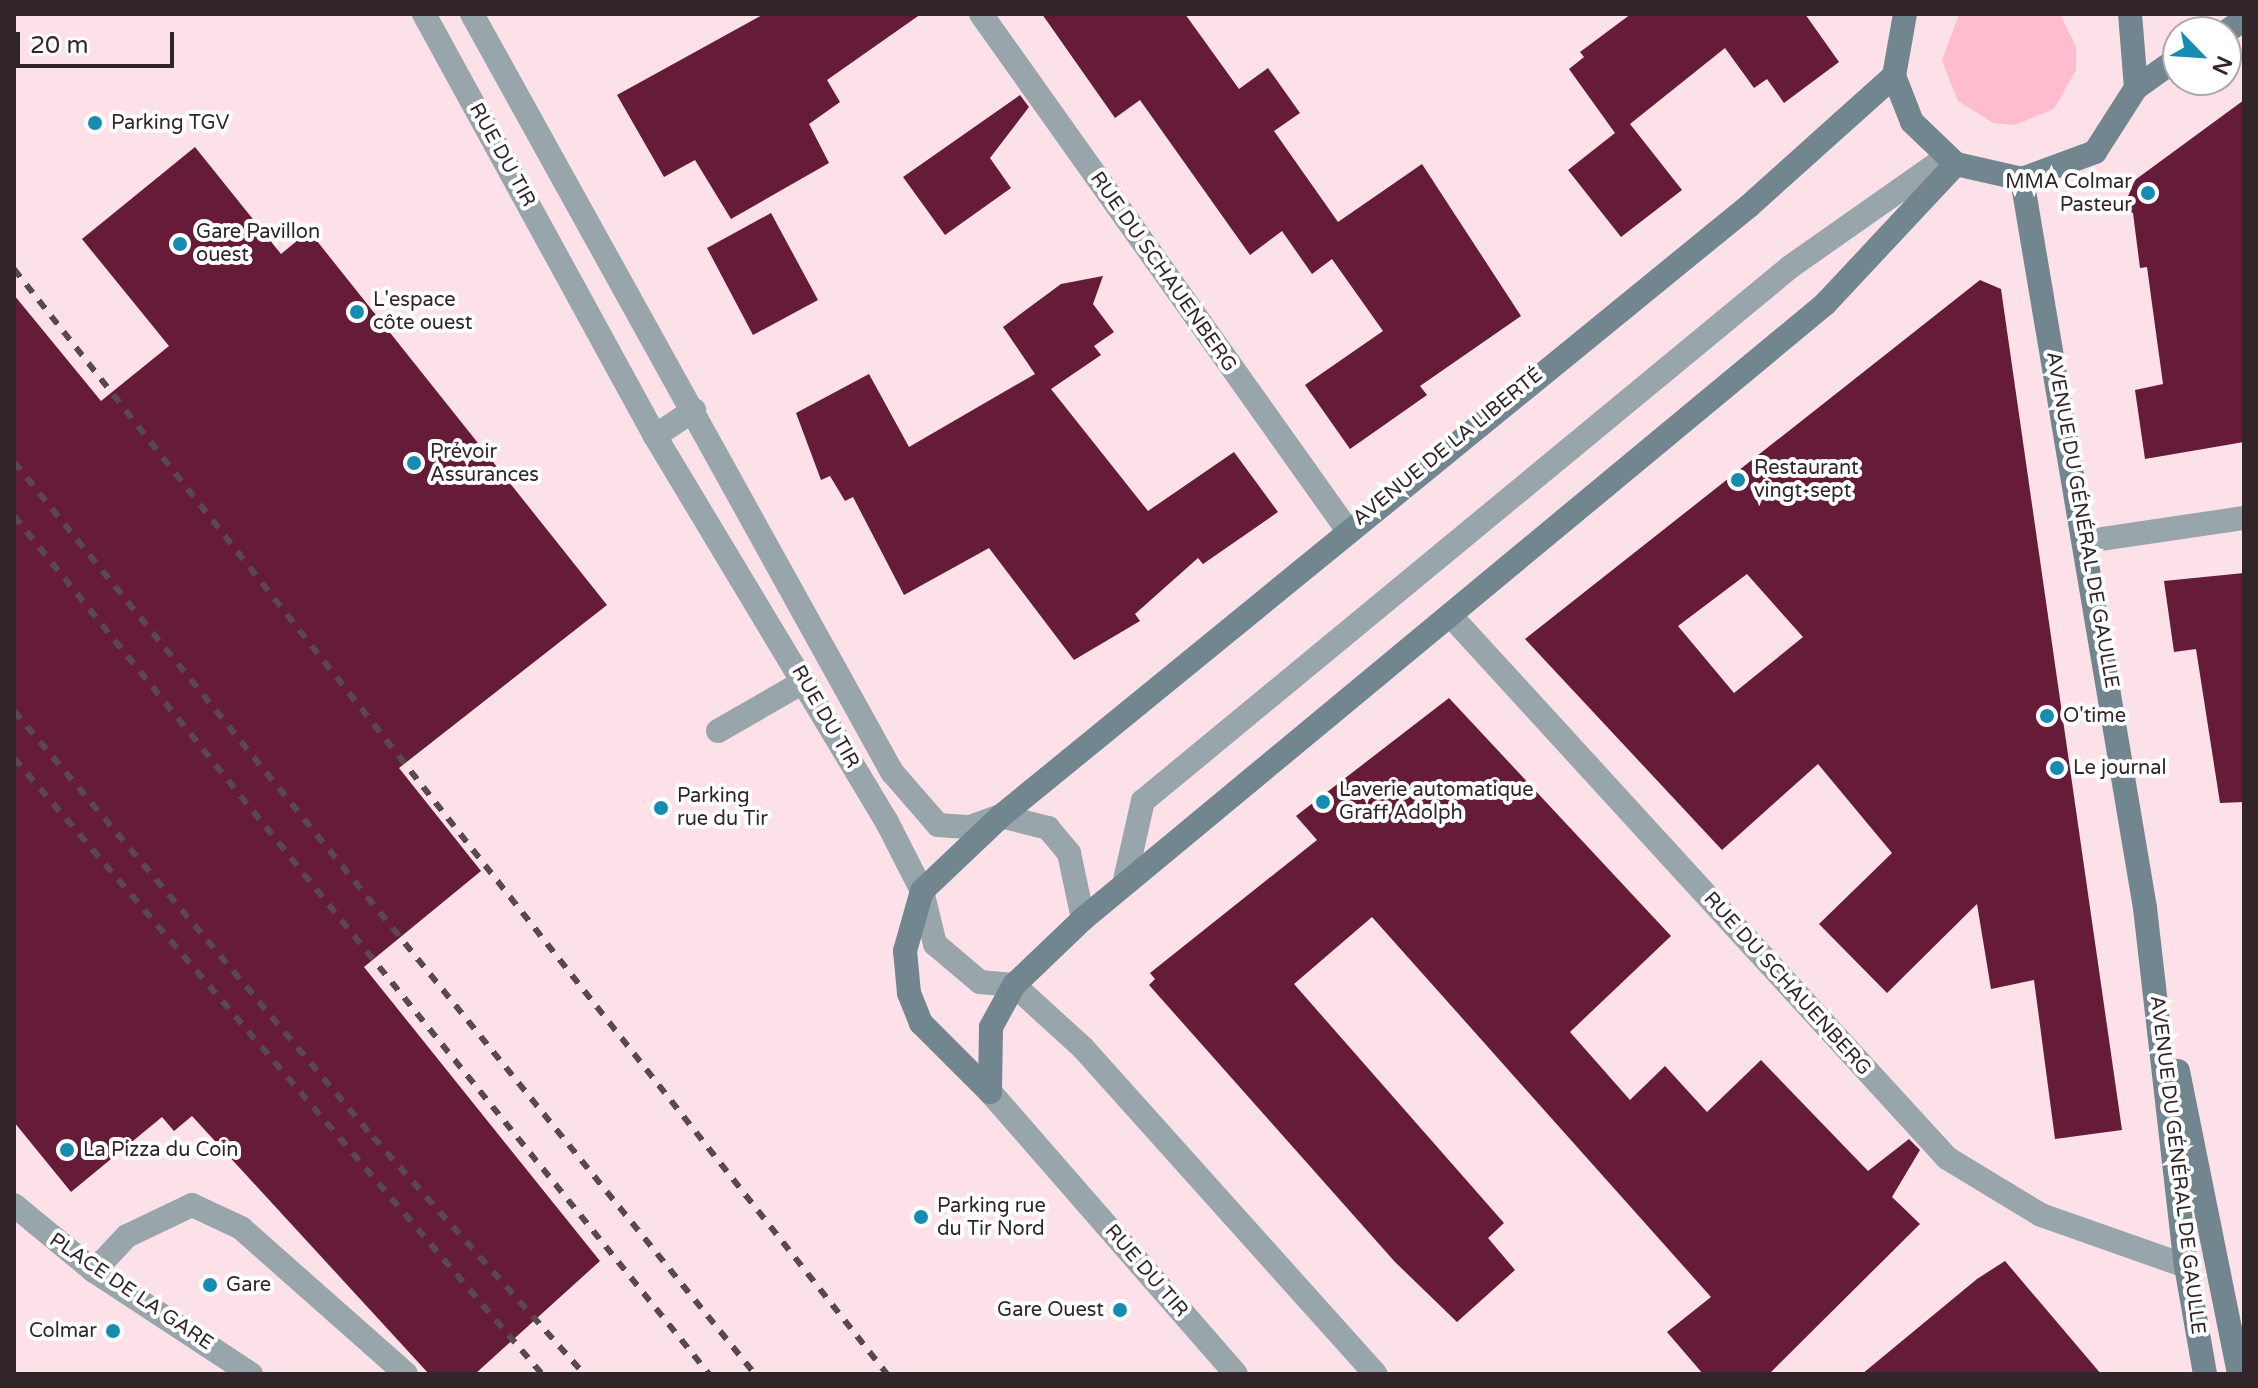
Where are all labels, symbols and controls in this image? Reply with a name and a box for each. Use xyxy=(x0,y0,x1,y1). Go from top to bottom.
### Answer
scale bar xyxy=(20,16,178,66)
north arrow xyxy=(2162,16,2242,96)
text: 20 m xyxy=(30,31,88,60)
text: N xyxy=(2206,52,2237,79)
street label: RUE DU TIR xyxy=(464,99,540,211)
place label: Parking TGV xyxy=(111,111,229,135)
marker: Parking TGV xyxy=(86,114,104,132)
street label: RUE DU SCHAUENBERG xyxy=(1085,167,1241,377)
place label: MMA Colmar Pasteur xyxy=(2005,170,2132,217)
marker: MMA Colmar Pasteur xyxy=(2139,184,2157,202)
place label: Gare Pavillon ouest xyxy=(196,220,320,267)
marker: Gare Pavillon ouest xyxy=(171,235,189,253)
place label: L'espace côte ouest xyxy=(373,288,472,335)
marker: L'espace côte ouest xyxy=(348,303,366,321)
street label: AVENUE DU GÉNÉRAL DE GAULLE xyxy=(2041,350,2123,690)
street label: AVENUE DE LA LIBERTÉ xyxy=(1348,363,1548,531)
place label: Prévoir Assurances xyxy=(430,440,539,487)
marker: Prévoir Assurances xyxy=(405,454,423,472)
place label: Restaurant vingt-sept xyxy=(1754,456,1859,503)
marker: Restaurant vingt-sept xyxy=(1729,471,1747,489)
street label: RUE DU TIR xyxy=(786,661,864,773)
place label: O'time xyxy=(2063,704,2126,728)
marker: O'time xyxy=(2038,707,2056,725)
place label: Le journal xyxy=(2073,756,2167,780)
marker: Le journal xyxy=(2048,759,2066,777)
place label: Laverie automatique Graff Adolph xyxy=(1339,778,1534,825)
place label: Parking rue du Tir xyxy=(677,784,768,831)
marker: Laverie automatique Graff Adolph xyxy=(1314,793,1332,811)
marker: Parking rue du Tir xyxy=(652,799,670,817)
street label: RUE DU SCHAUENBERG xyxy=(1698,887,1876,1081)
street label: AVENUE DU GÉNÉRAL DE GAULLE xyxy=(2144,994,2210,1336)
place label: La Pizza du Coin xyxy=(83,1138,238,1162)
marker: La Pizza du Coin xyxy=(58,1141,76,1159)
place label: Parking rue du Tir Nord xyxy=(937,1194,1046,1241)
marker: Parking rue du Tir Nord xyxy=(912,1208,930,1226)
street label: RUE DU TIR xyxy=(1099,1220,1193,1322)
street label: PLACE DE LA GARE xyxy=(45,1228,217,1356)
place label: Gare xyxy=(226,1273,271,1297)
marker: Gare xyxy=(201,1276,219,1294)
place label: Gare Ouest xyxy=(997,1298,1104,1322)
marker: Gare Ouest xyxy=(1111,1301,1129,1319)
place label: Colmar xyxy=(29,1319,97,1343)
marker: Colmar xyxy=(104,1322,122,1340)

